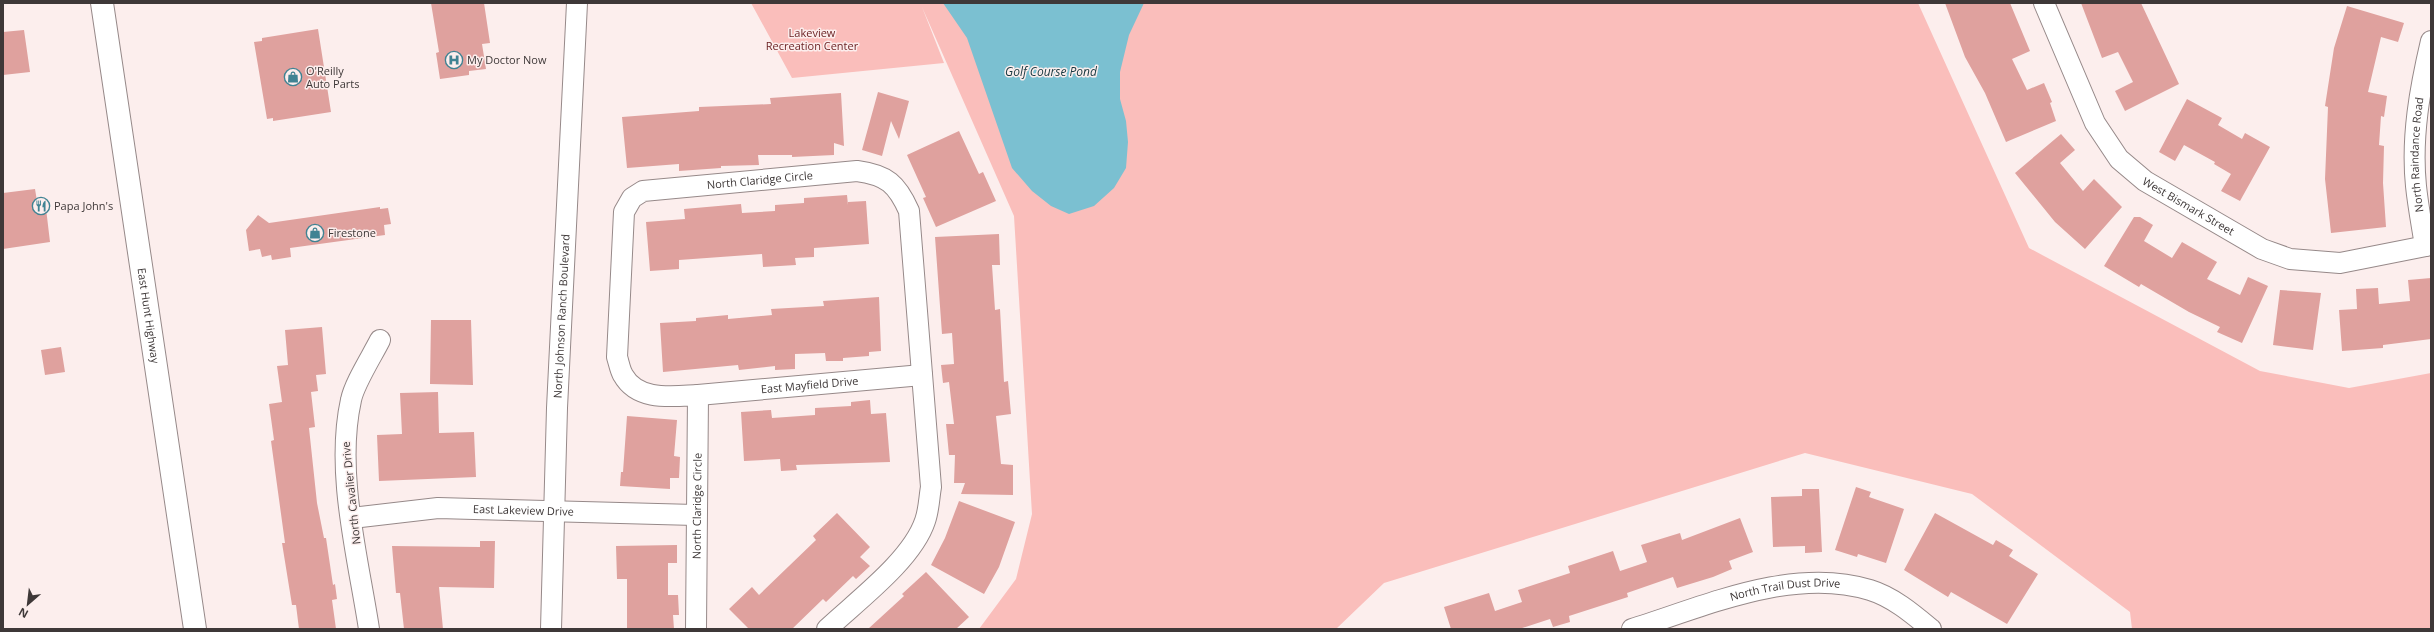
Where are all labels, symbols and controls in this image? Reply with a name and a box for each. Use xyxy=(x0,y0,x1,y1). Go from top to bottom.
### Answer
park label: Lakeview Recreation Center xyxy=(766,25,859,53)
hospital icon: My Doctor Now xyxy=(444,50,464,70)
place label: My Doctor Now xyxy=(467,52,547,67)
place label: O'Reilly Auto Parts xyxy=(306,63,360,91)
water label: Golf Course Pond xyxy=(1005,63,1098,80)
shop icon: O'Reilly Auto Parts xyxy=(283,67,303,87)
street label: North Raindance Road xyxy=(2407,96,2427,213)
street label: North Claridge Circle xyxy=(706,167,813,192)
street label: West Bismark Street xyxy=(2140,173,2237,238)
restaurant icon: Papa John's xyxy=(31,196,51,216)
place label: Papa John's xyxy=(54,198,113,213)
shop icon: Firestone xyxy=(305,223,325,243)
place label: Firestone xyxy=(328,225,376,240)
street label: North Johnson Ranch Boulevard xyxy=(549,234,573,399)
street label: East Hunt Highway xyxy=(134,267,164,365)
street label: East Mayfield Drive xyxy=(760,373,859,396)
street label: North Cavalier Drive xyxy=(338,441,363,545)
street label: North Claridge Circle xyxy=(689,453,705,559)
street label: East Lakeview Drive xyxy=(473,501,574,519)
street label: North Trail Dust Drive xyxy=(1728,575,1841,604)
north arrow xyxy=(8,584,48,624)
text: N xyxy=(16,605,31,622)

